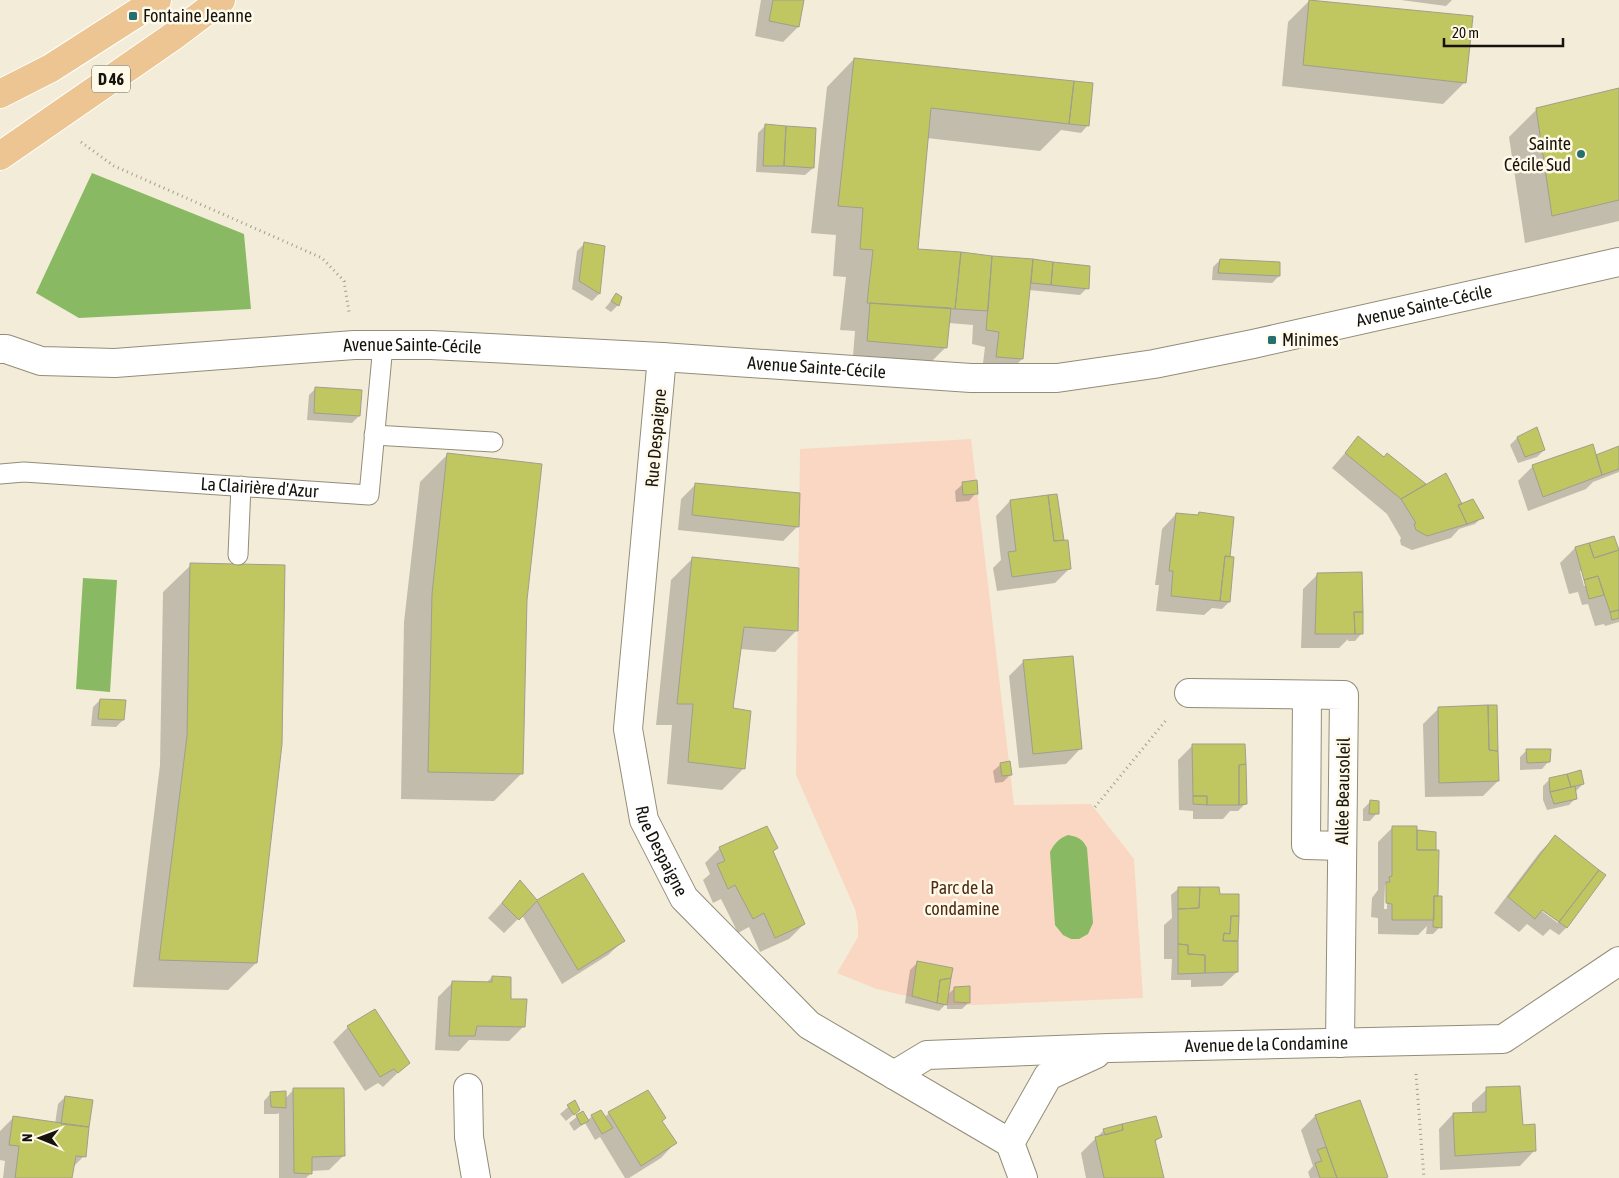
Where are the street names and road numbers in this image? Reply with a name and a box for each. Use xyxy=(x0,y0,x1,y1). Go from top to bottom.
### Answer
road number: D 46 xyxy=(92,66,130,92)
street label: Avenue Sainte-Cécile xyxy=(1354,280,1494,331)
street label: Avenue Sainte-Cécile xyxy=(342,334,482,358)
street label: Avenue Sainte-Cécile xyxy=(747,352,887,382)
street label: Rue Despaigne xyxy=(641,388,670,488)
street label: La Clairière d'Azur xyxy=(200,473,320,502)
street label: Allée Beausoleil xyxy=(1331,737,1354,845)
street label: Rue Despaigne xyxy=(632,804,692,900)
street label: Avenue de la Condamine xyxy=(1184,1032,1348,1056)

